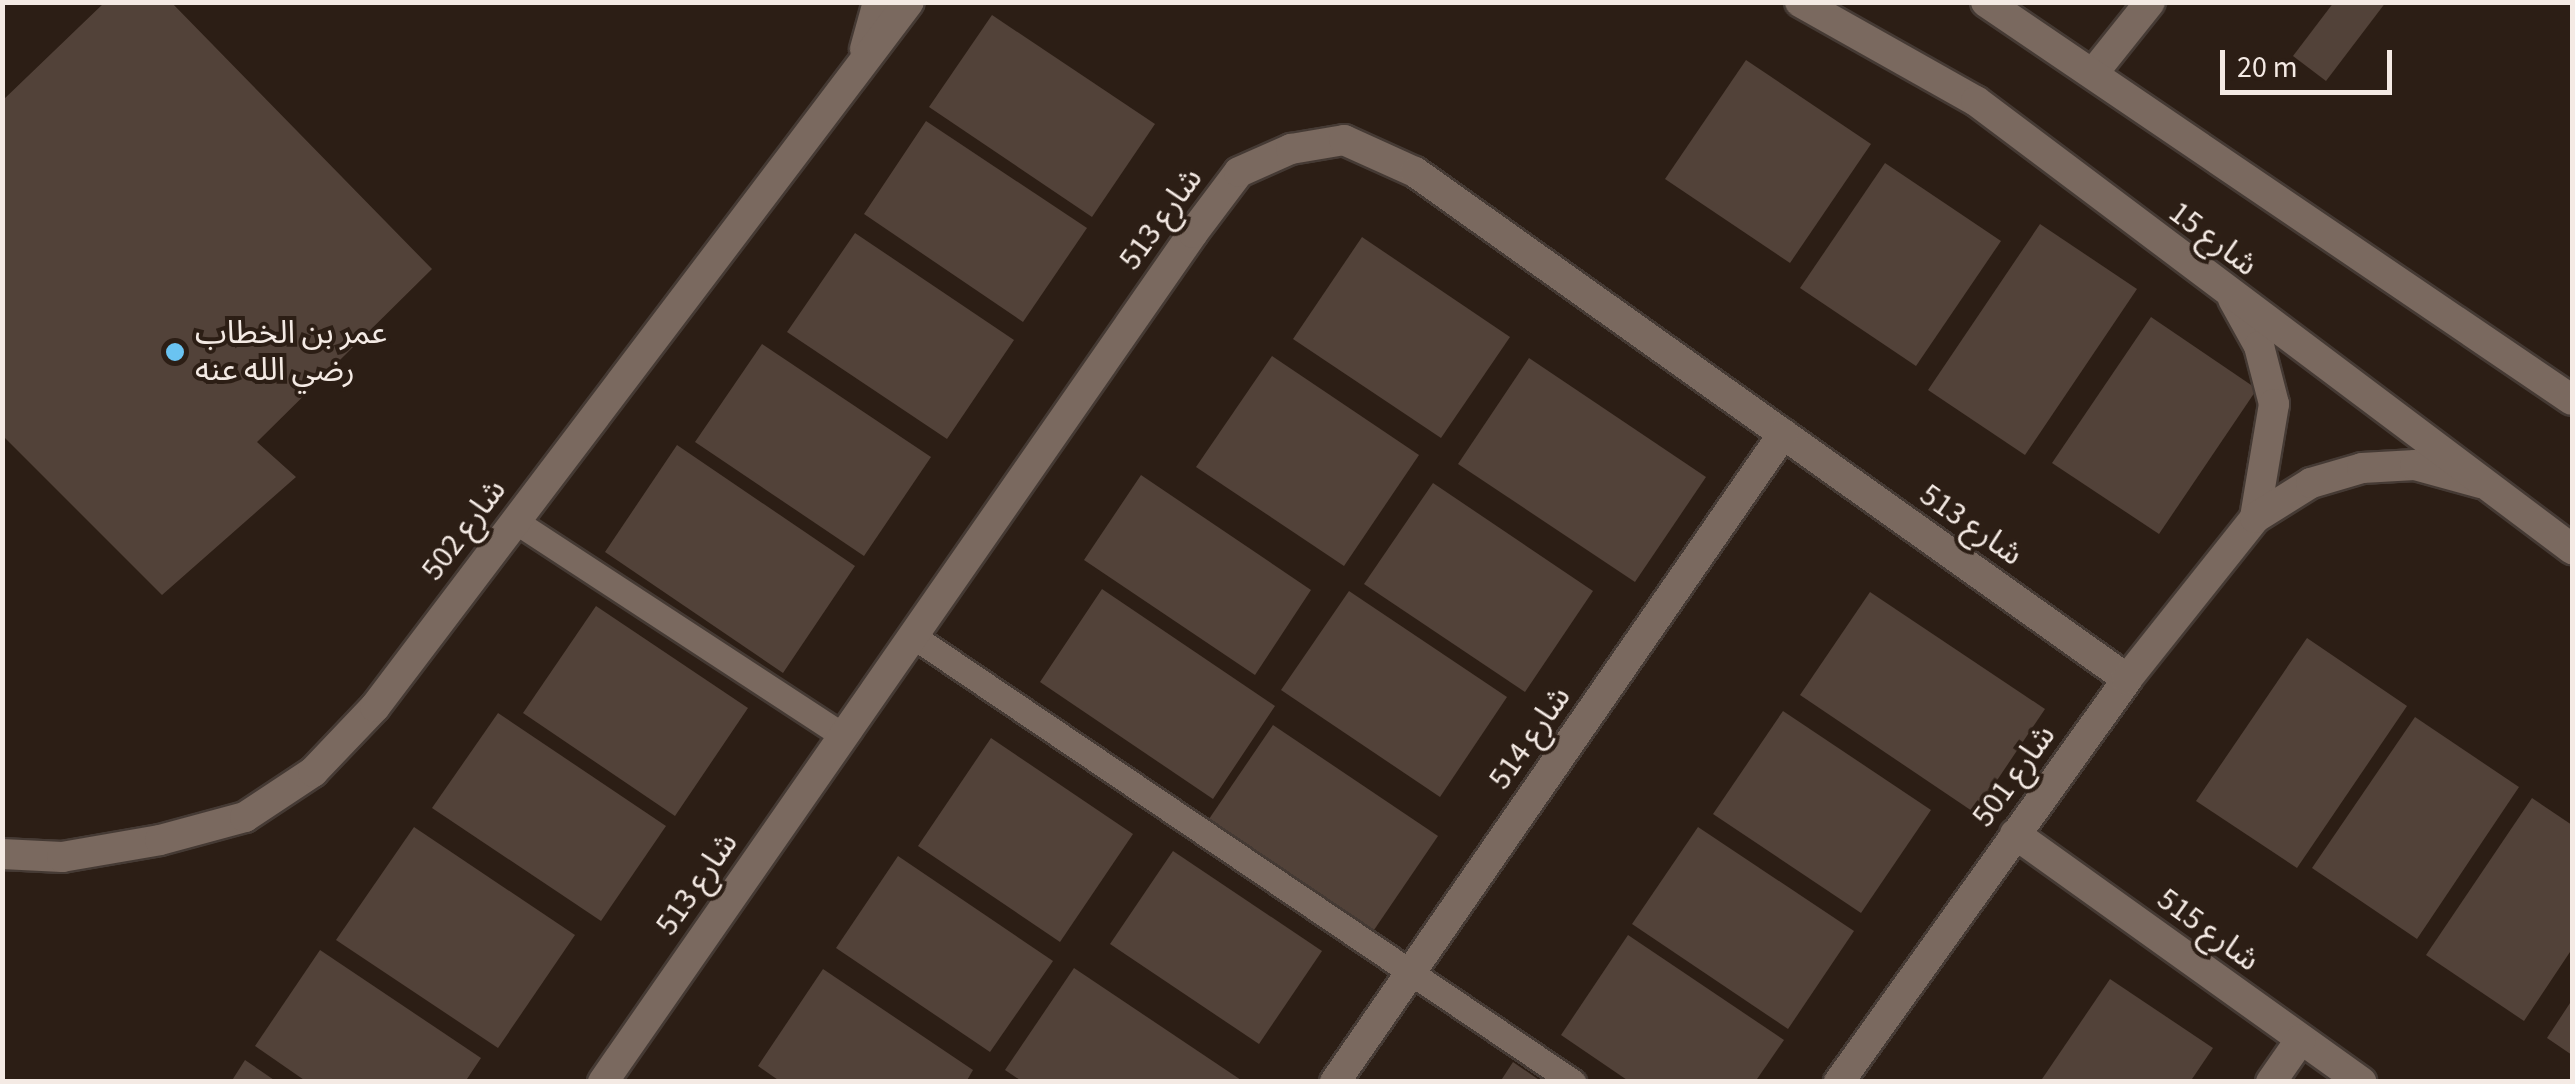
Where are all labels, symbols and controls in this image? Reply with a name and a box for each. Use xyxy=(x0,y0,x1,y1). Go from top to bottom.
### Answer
scale bar xyxy=(2225,30,2398,92)
text: 20 m xyxy=(2237,46,2298,89)
street label: شارع 513 xyxy=(1111,161,1211,277)
street label: شارع 15 xyxy=(2161,193,2265,285)
place label: عمر بن الخطاب رضي الله عنه xyxy=(195,315,387,390)
marker: عمر بن الخطاب رضي الله عنه xyxy=(164,341,186,363)
street label: شارع 502 xyxy=(414,472,514,588)
street label: شارع 513 xyxy=(1912,476,2030,574)
street label: شارع 514 xyxy=(1481,679,1579,797)
street label: شارع 501 xyxy=(1964,718,2064,834)
street label: شارع 513 xyxy=(648,825,746,943)
street label: شارع 515 xyxy=(2150,880,2266,980)

